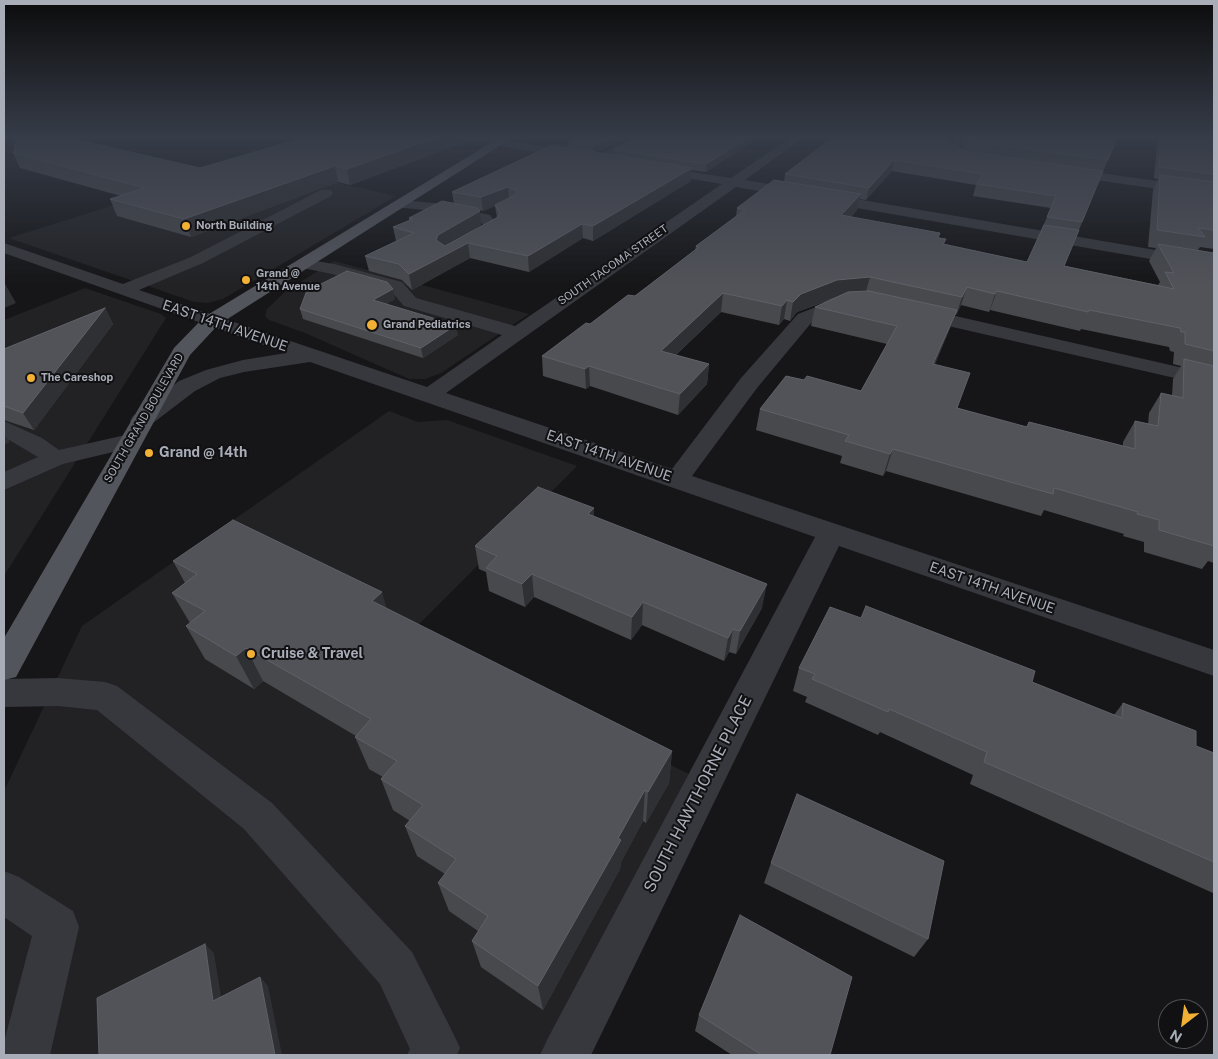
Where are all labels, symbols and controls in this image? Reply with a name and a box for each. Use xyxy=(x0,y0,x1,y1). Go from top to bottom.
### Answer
place label: North Building xyxy=(196,219,272,233)
marker: North Building xyxy=(180,220,192,232)
street label: SOUTH TACOMA STREET xyxy=(556,222,670,308)
place label: Grand @ 14th Avenue xyxy=(256,267,320,293)
marker: Grand @ 14th Avenue xyxy=(240,274,252,286)
street label: EAST 14TH AVENUE xyxy=(160,297,290,355)
marker: Grand Pediatrics xyxy=(365,318,379,332)
place label: Grand Pediatrics xyxy=(383,318,471,332)
street label: SOUTH GRAND BOULEVARD xyxy=(101,351,187,485)
place label: The Careshop xyxy=(41,371,113,385)
marker: The Careshop xyxy=(25,372,37,384)
street label: EAST 14TH AVENUE xyxy=(544,427,674,485)
place label: Grand @ 14th xyxy=(159,445,247,461)
marker: Grand @ 14th xyxy=(143,447,155,459)
street label: EAST 14TH AVENUE xyxy=(927,559,1057,617)
place label: Cruise & Travel xyxy=(261,646,363,662)
marker: Cruise & Travel xyxy=(245,648,257,660)
street label: SOUTH HAWTHORNE PLACE xyxy=(640,692,756,896)
north arrow xyxy=(1158,999,1208,1049)
text: N xyxy=(1167,1026,1185,1046)

